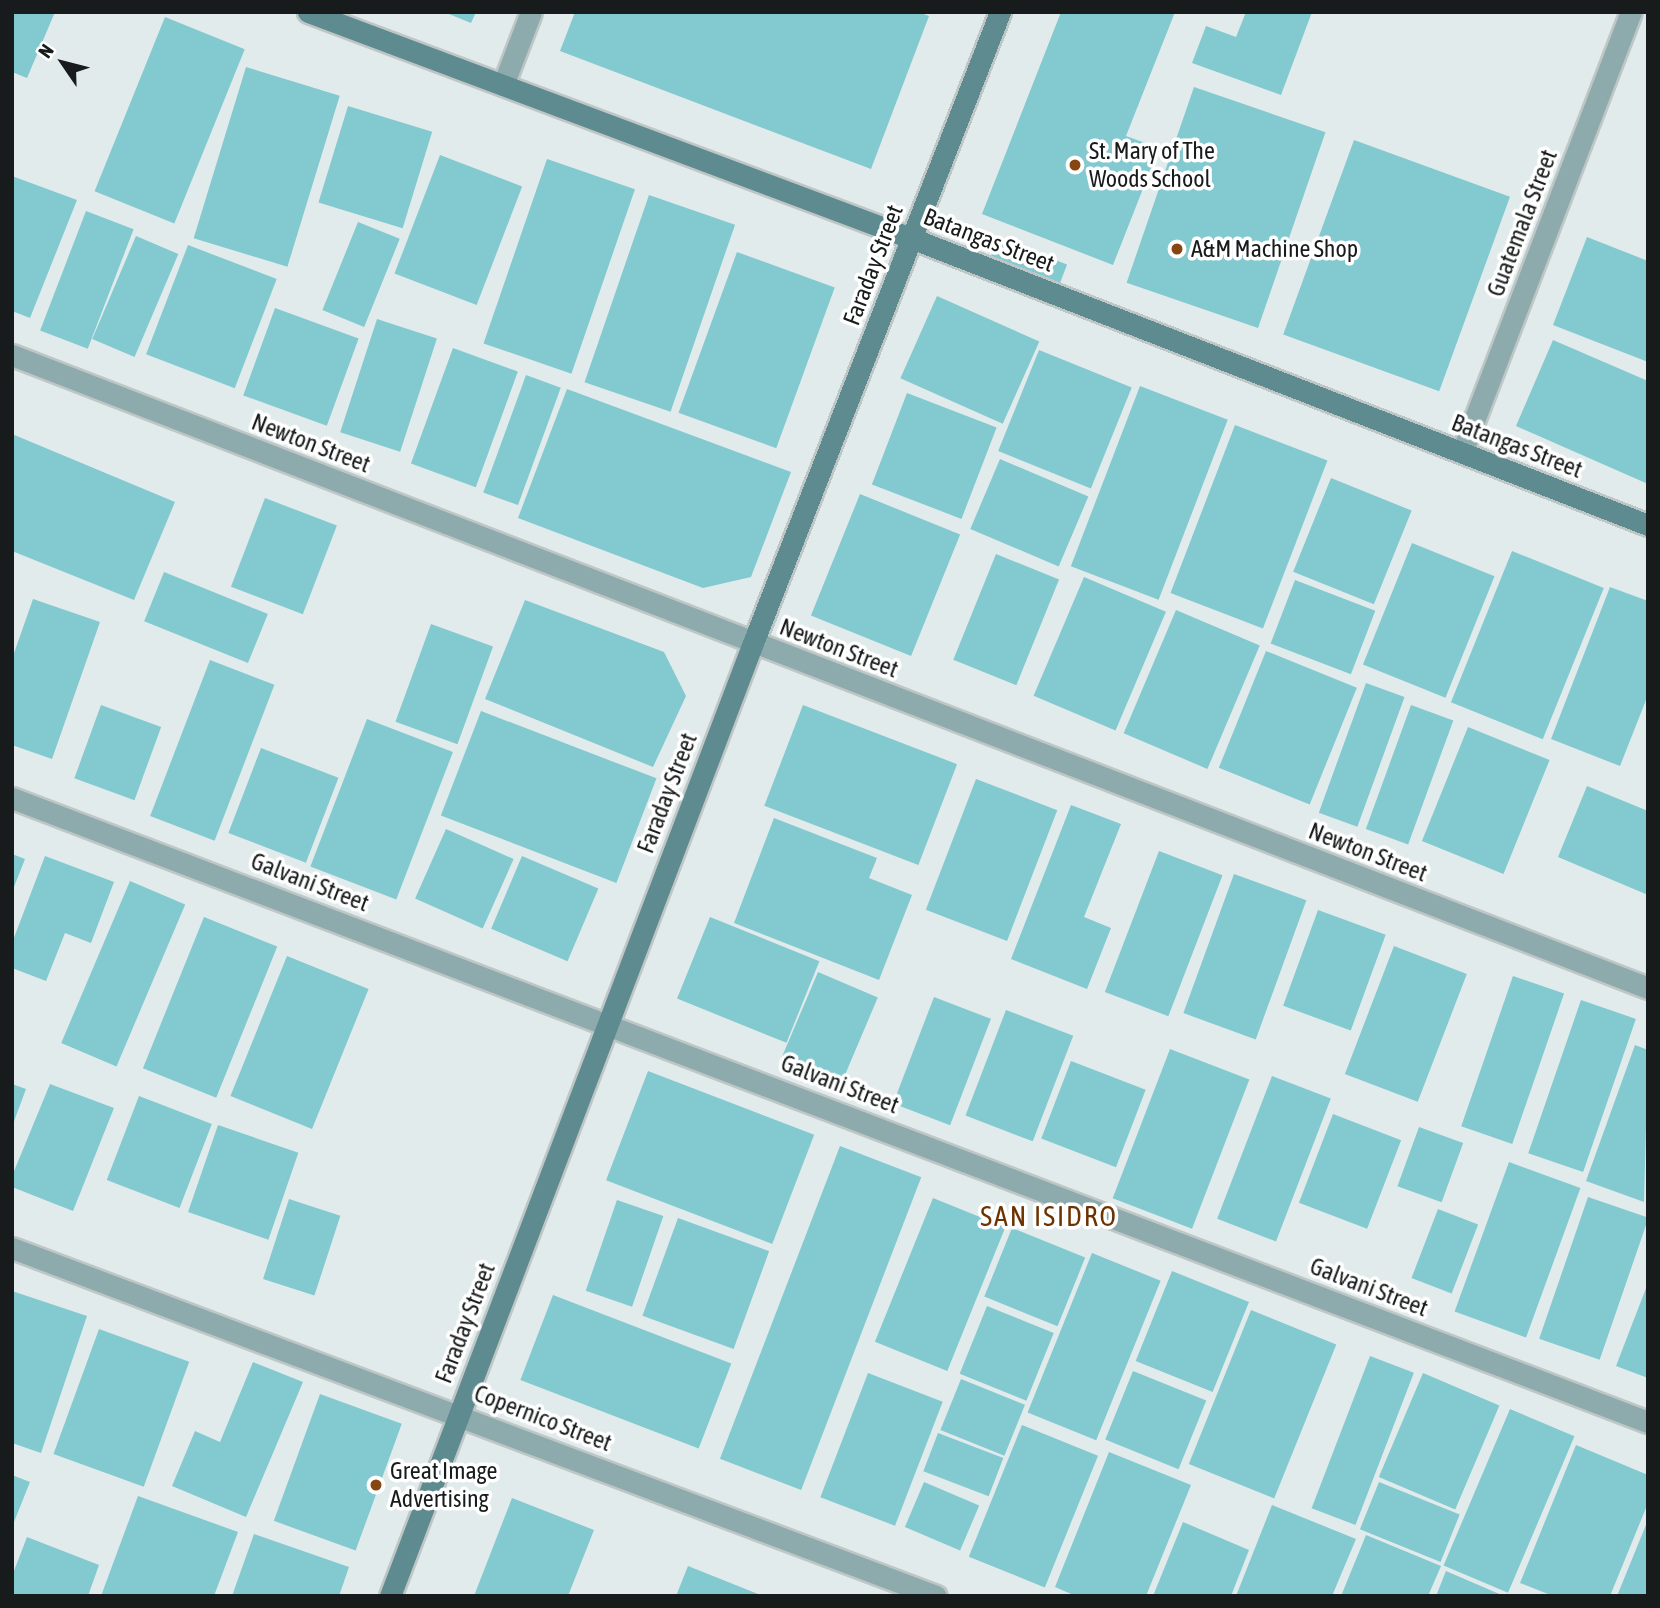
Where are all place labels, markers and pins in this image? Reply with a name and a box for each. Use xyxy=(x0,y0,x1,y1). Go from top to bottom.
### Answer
place label: St. Mary of The Woods School xyxy=(1089,137,1215,193)
marker: St. Mary of The Woods School xyxy=(1067,157,1083,173)
place label: A&M Machine Shop xyxy=(1191,235,1358,263)
marker: A&M Machine Shop xyxy=(1169,241,1185,257)
place label: Great Image Advertising xyxy=(390,1457,497,1513)
marker: Great Image Advertising xyxy=(368,1477,384,1493)

